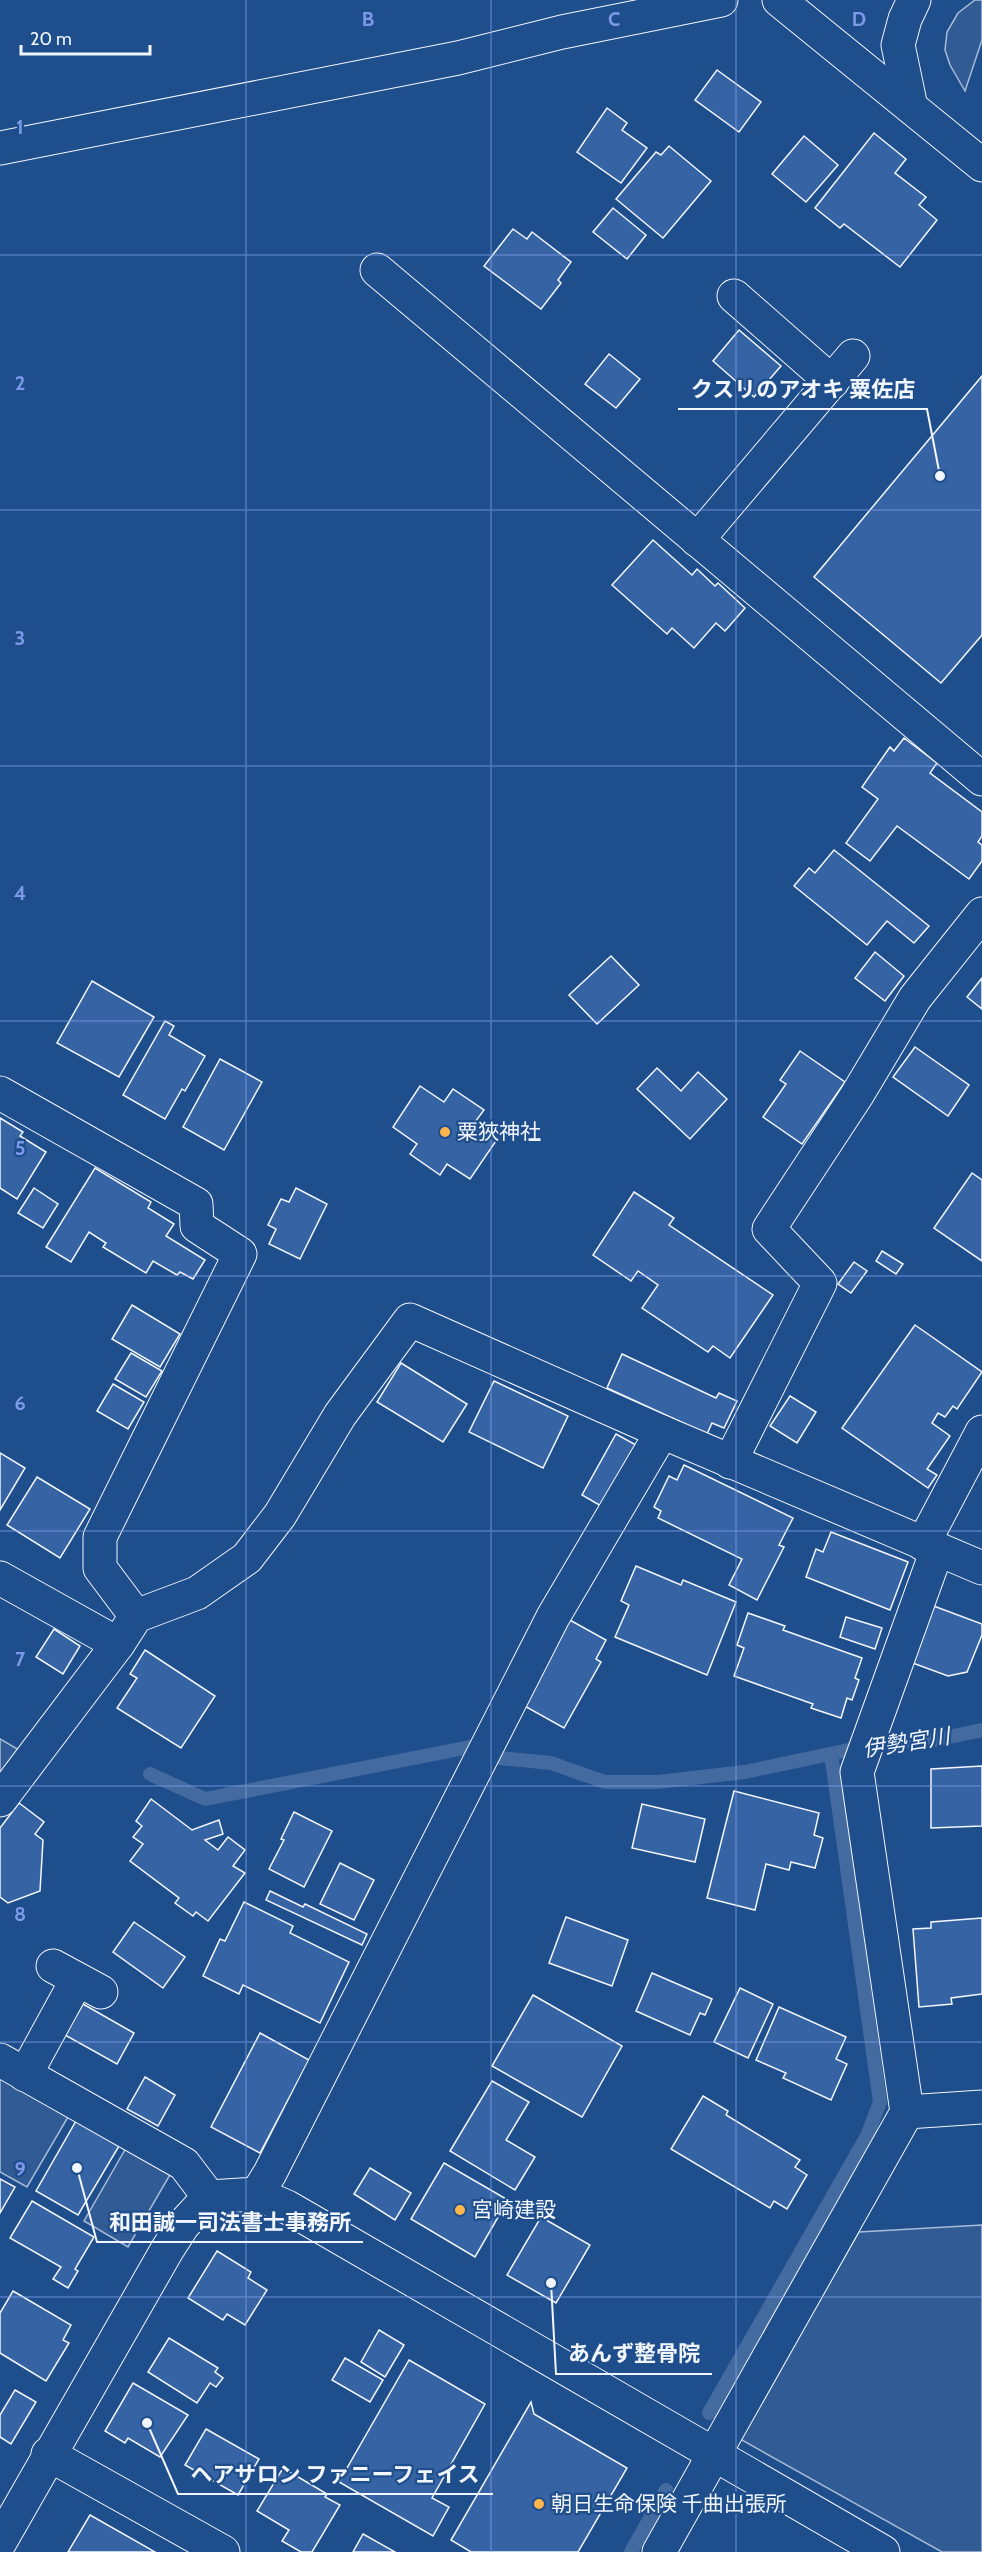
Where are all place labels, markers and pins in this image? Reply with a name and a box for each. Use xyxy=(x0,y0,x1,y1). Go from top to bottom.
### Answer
callout: クスリのアオキ 粟佐店 xyxy=(678,369,927,409)
place label: 粟狹神社 xyxy=(457,1119,541,1144)
marker: 粟狹神社 xyxy=(438,1125,452,1139)
place label: 宮崎建設 xyxy=(472,2197,556,2222)
callout: 和田誠一司法書士事務所 xyxy=(97,2202,363,2242)
marker: 宮崎建設 xyxy=(453,2203,467,2217)
callout: あんず整骨院 xyxy=(556,2334,712,2374)
callout: ヘアサロン ファニーフェイス xyxy=(178,2454,493,2494)
place label: 朝日生命保険 千曲出張所 xyxy=(551,2491,787,2516)
marker: 朝日生命保険 千曲出張所 xyxy=(532,2497,546,2511)

